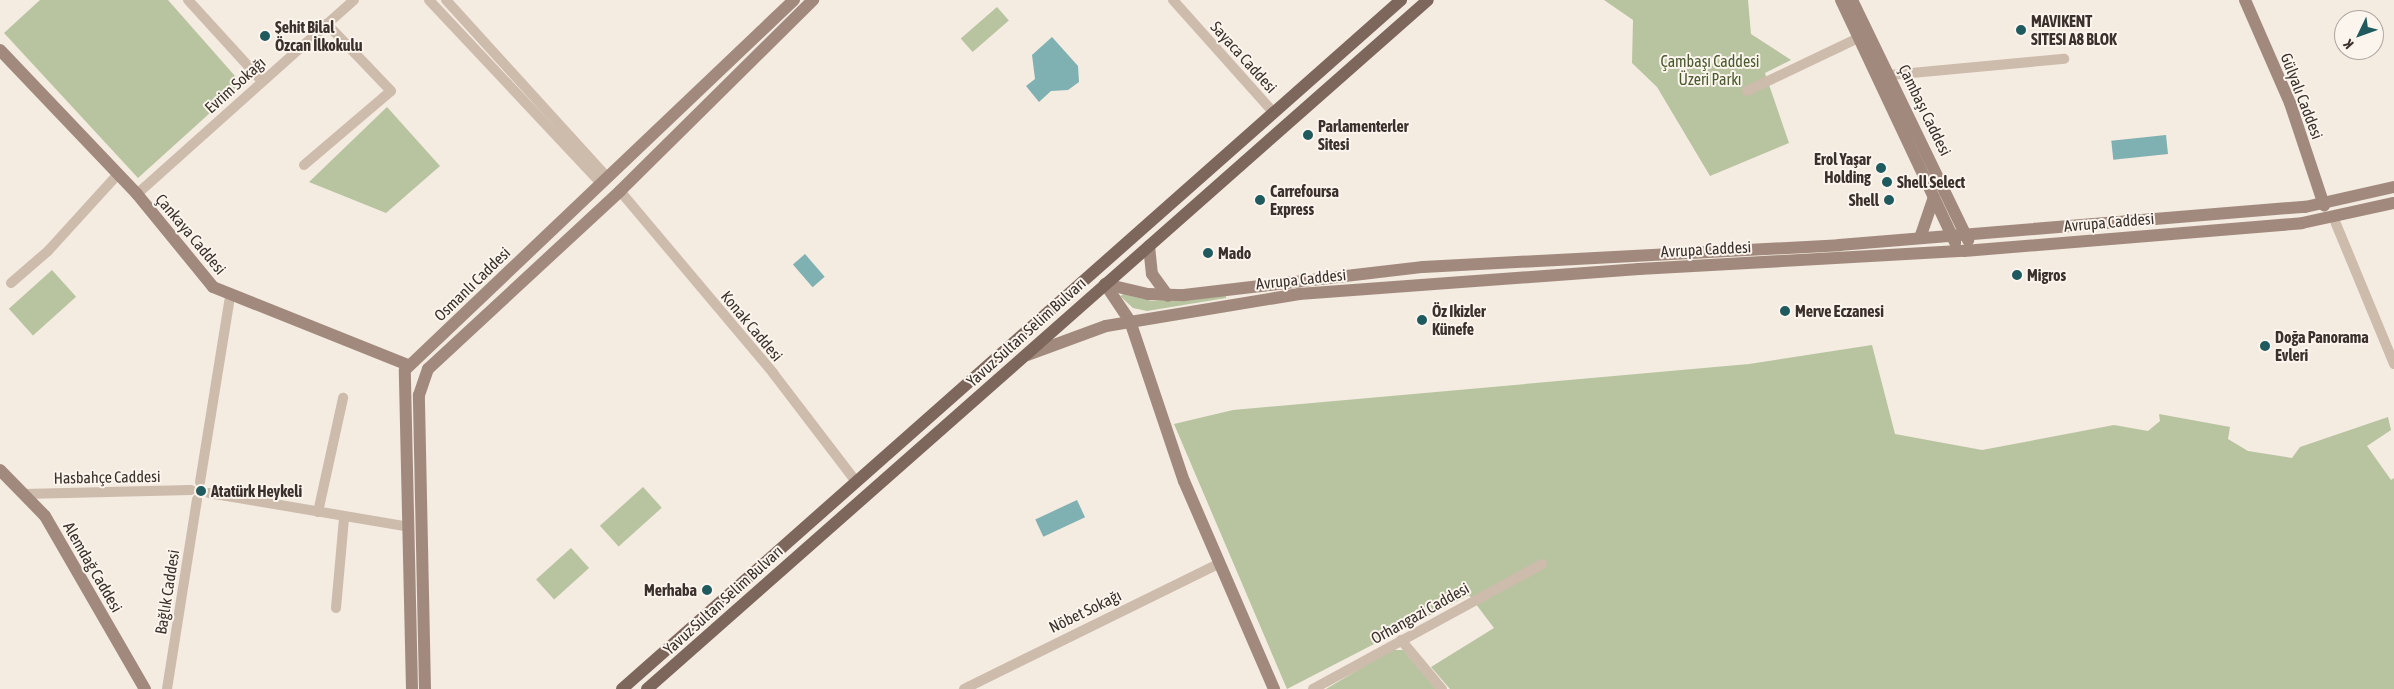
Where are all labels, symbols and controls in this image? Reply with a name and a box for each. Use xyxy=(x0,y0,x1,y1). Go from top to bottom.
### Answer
north arrow xyxy=(2334,10,2384,60)
place label: MAVIKENT SITESI A8 BLOK xyxy=(2031,11,2117,49)
place label: Şehit Bilal Özcan İlkokulu xyxy=(275,17,363,55)
street label: Sayaca Caddesi xyxy=(1207,17,1281,97)
marker: MAVIKENT SITESI A8 BLOK xyxy=(2015,24,2027,36)
marker: Şehit Bilal Özcan İlkokulu xyxy=(259,30,271,42)
text: K xyxy=(2340,36,2357,52)
street label: Gülyalı Caddesi xyxy=(2277,50,2327,142)
park label: Çambaşı Caddesi Üzeri Parkı xyxy=(1660,51,1760,89)
street label: Evrim Sokağı xyxy=(201,53,269,117)
street label: Çambaşı Caddesi xyxy=(1895,61,1955,159)
place label: Parlamenterler Sitesi xyxy=(1318,116,1408,154)
marker: Parlamenterler Sitesi xyxy=(1302,129,1314,141)
place label: Erol Yaşar Holding xyxy=(1814,149,1871,187)
marker: Erol Yaşar Holding xyxy=(1875,162,1887,174)
place label: Shell Select xyxy=(1897,172,1965,192)
marker: Shell Select xyxy=(1881,176,1893,188)
place label: Carrefoursa Express xyxy=(1270,181,1339,219)
street label: Çankaya Caddesi xyxy=(152,190,230,278)
place label: Shell xyxy=(1849,190,1879,210)
marker: Carrefoursa Express xyxy=(1254,194,1266,206)
marker: Shell xyxy=(1883,194,1895,206)
street label: Avrupa Caddesi xyxy=(2063,208,2155,236)
street label: Avrupa Caddesi xyxy=(1660,237,1752,261)
street label: Osmanlı Caddesi xyxy=(430,243,514,325)
place label: Mado xyxy=(1218,243,1251,263)
marker: Mado xyxy=(1202,247,1214,259)
street label: Avrupa Caddesi xyxy=(1255,265,1347,293)
place label: Migros xyxy=(2027,265,2066,285)
marker: Migros xyxy=(2011,269,2023,281)
street label: Yavuz Sultan Selim Bulvarı xyxy=(962,273,1090,391)
street label: Konak Caddesi xyxy=(717,287,787,365)
place label: Öz Ikizler Künefe xyxy=(1432,301,1486,339)
place label: Merve Eczanesi xyxy=(1795,301,1884,321)
marker: Merve Eczanesi xyxy=(1779,305,1791,317)
marker: Öz Ikizler Künefe xyxy=(1416,314,1428,326)
place label: Doğa Panorama Evleri xyxy=(2275,327,2369,365)
marker: Doğa Panorama Evleri xyxy=(2259,340,2271,352)
street label: Hasbahçe Caddesi xyxy=(53,466,161,488)
place label: Atatürk Heykeli xyxy=(211,481,302,501)
marker: Atatürk Heykeli xyxy=(195,485,207,497)
street label: Alemdağ Caddesi xyxy=(59,518,127,616)
street label: Yavuz Sultan Selim Bulvarı xyxy=(659,541,787,659)
street label: Bağlık Caddesi xyxy=(151,548,183,636)
street label: Orhangazi Caddesi xyxy=(1368,578,1472,648)
place label: Merhaba xyxy=(644,580,697,600)
marker: Merhaba xyxy=(701,584,713,596)
street label: Nöbet Sokağı xyxy=(1046,585,1124,637)

